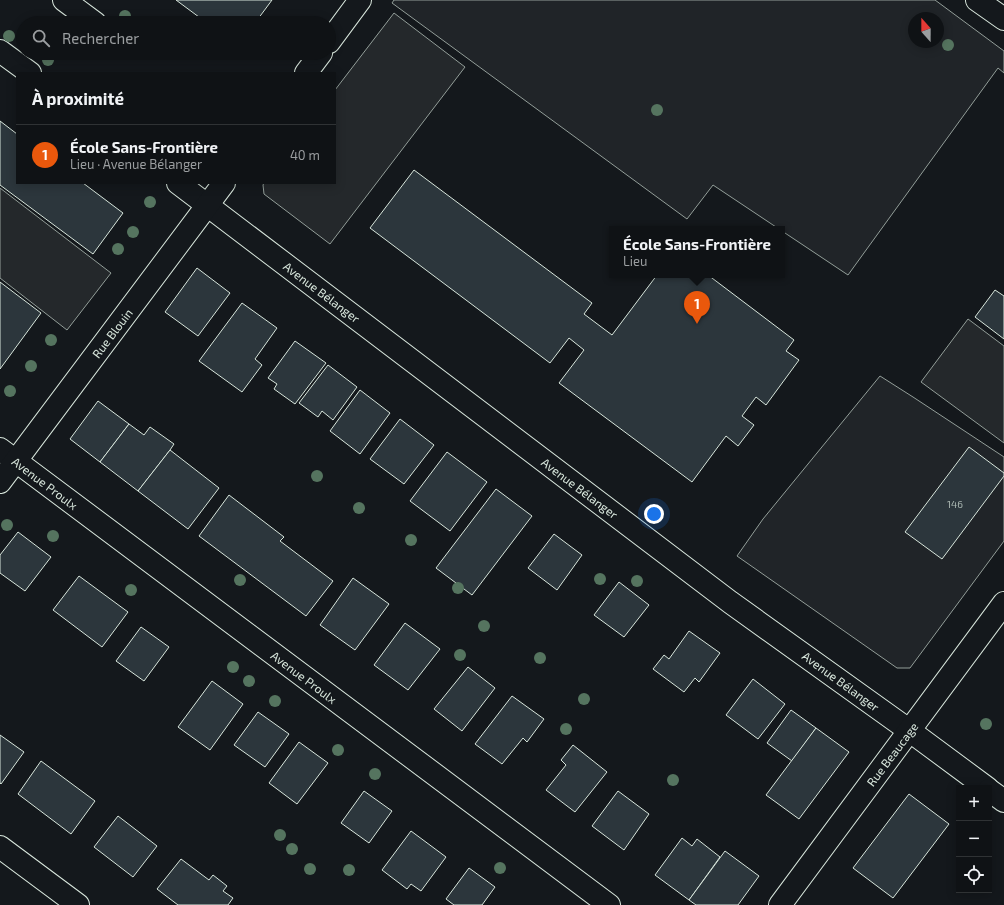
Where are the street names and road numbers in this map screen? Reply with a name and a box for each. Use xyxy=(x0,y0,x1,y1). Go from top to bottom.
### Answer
street label: Avenue Bélanger xyxy=(281,259,363,325)
street label: Rue Blouin xyxy=(89,306,135,360)
street label: Avenue Proulx xyxy=(10,454,81,513)
street label: Avenue Bélanger xyxy=(539,455,621,521)
street label: Avenue Proulx xyxy=(269,648,340,707)
street label: Avenue Bélanger xyxy=(800,648,882,714)
street label: Rue Beaucage xyxy=(863,719,921,789)

